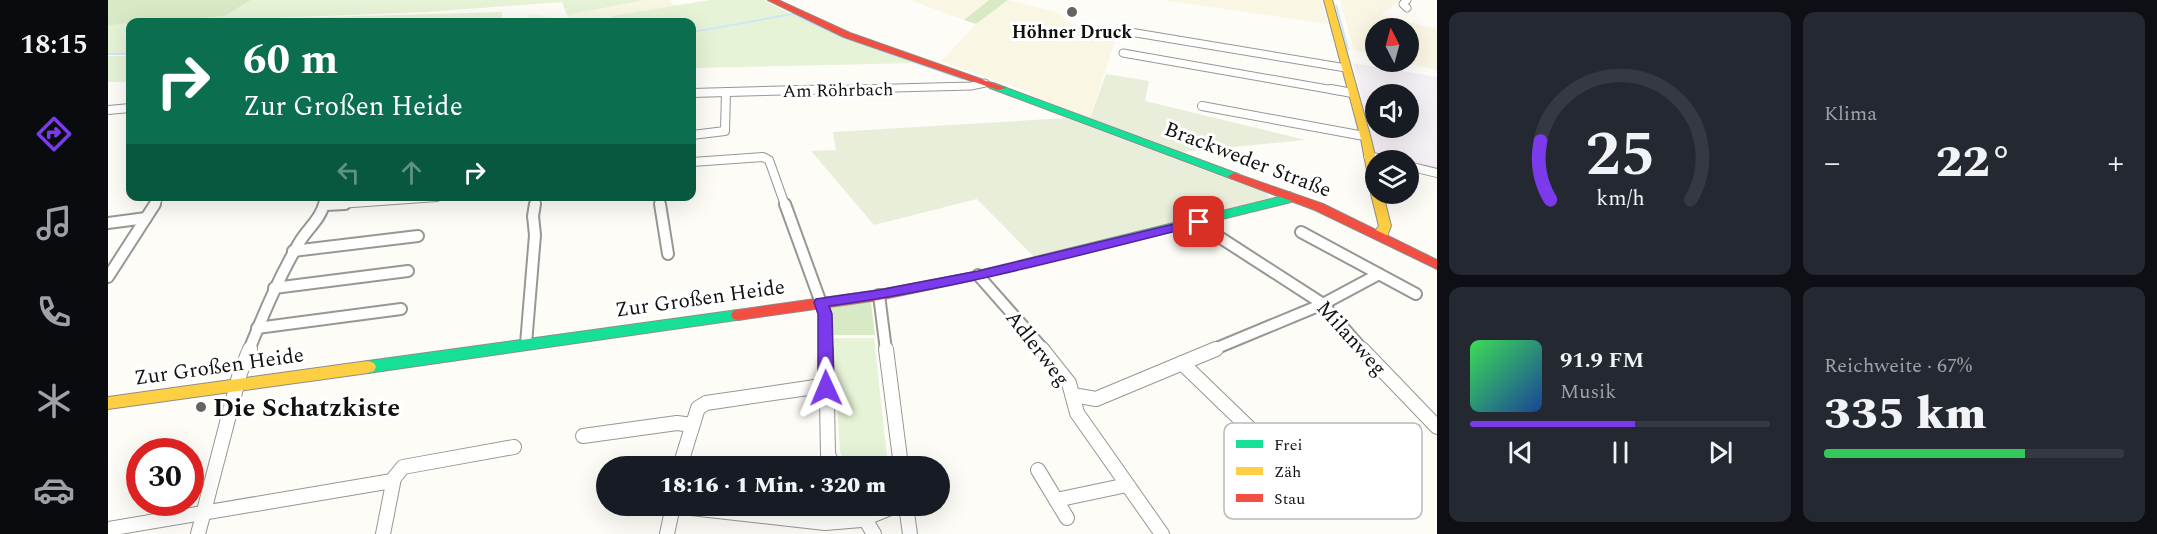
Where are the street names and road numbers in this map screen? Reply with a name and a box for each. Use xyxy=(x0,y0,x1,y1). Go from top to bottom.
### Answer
street label: Am Röhrbach xyxy=(782,76,894,105)
street label: Brackweder Straße xyxy=(1160,113,1336,207)
street label: Zur Großen Heide xyxy=(613,271,787,327)
street label: Milanweg xyxy=(1308,294,1394,384)
street label: Adlerweg xyxy=(997,304,1077,394)
street label: Zur Großen Heide xyxy=(132,339,306,395)

